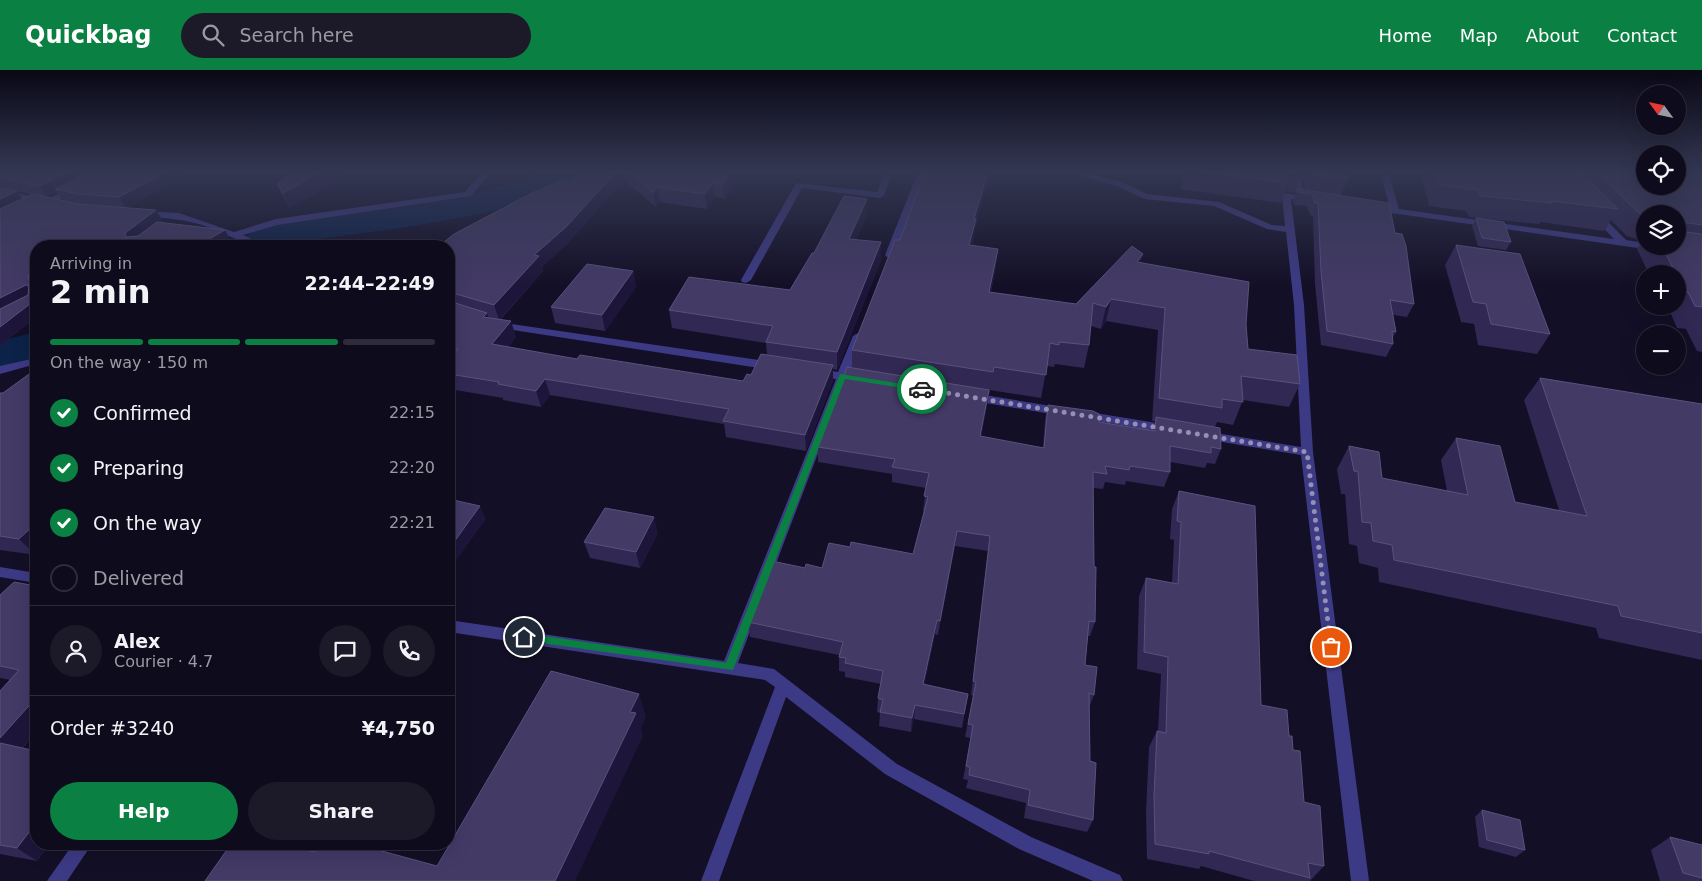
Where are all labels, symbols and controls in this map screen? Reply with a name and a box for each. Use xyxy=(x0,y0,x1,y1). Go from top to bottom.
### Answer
search box xyxy=(181,13,531,58)
text: Quickbag xyxy=(25,21,151,49)
icon: search xyxy=(199,21,227,49)
text: Search here xyxy=(239,24,354,46)
text: Home xyxy=(1379,25,1432,46)
text: Map xyxy=(1460,25,1498,46)
text: About xyxy=(1526,25,1579,46)
text: Contact xyxy=(1607,25,1677,46)
north arrow xyxy=(1636,85,1686,135)
map controls xyxy=(1636,85,1686,375)
button: locate xyxy=(1636,145,1686,195)
button: layers xyxy=(1636,205,1686,255)
text: Arriving in xyxy=(50,254,132,273)
button: + xyxy=(1636,265,1686,315)
text: 22:44–22:49 xyxy=(305,272,435,294)
text: 2 min xyxy=(50,273,151,311)
button: − xyxy=(1636,325,1686,375)
text: On the way · 150 m xyxy=(50,353,208,372)
courier xyxy=(897,364,947,414)
icon: car xyxy=(908,375,936,403)
icon: check xyxy=(50,399,78,427)
text: Confirmed xyxy=(93,402,192,424)
text: 22:15 xyxy=(389,403,435,422)
icon: check xyxy=(50,454,78,482)
text: Preparing xyxy=(93,457,184,479)
text: 22:20 xyxy=(389,458,435,477)
icon: check xyxy=(50,509,78,537)
text: On the way xyxy=(93,512,202,534)
text: 22:21 xyxy=(389,513,435,532)
text: Delivered xyxy=(93,567,184,589)
pin xyxy=(503,616,545,658)
icon: home xyxy=(510,623,538,651)
button: person xyxy=(50,625,102,677)
button: chat xyxy=(319,625,371,677)
button: phone xyxy=(383,625,435,677)
pin xyxy=(1310,626,1352,668)
text: Alex xyxy=(114,630,160,652)
icon: bag xyxy=(1317,633,1345,661)
text: Courier · 4.7 xyxy=(114,652,213,671)
text: Order #3240 xyxy=(50,717,174,739)
text: ¥4,750 xyxy=(362,717,435,739)
button: Help xyxy=(50,782,238,840)
button: Share xyxy=(248,782,435,840)

